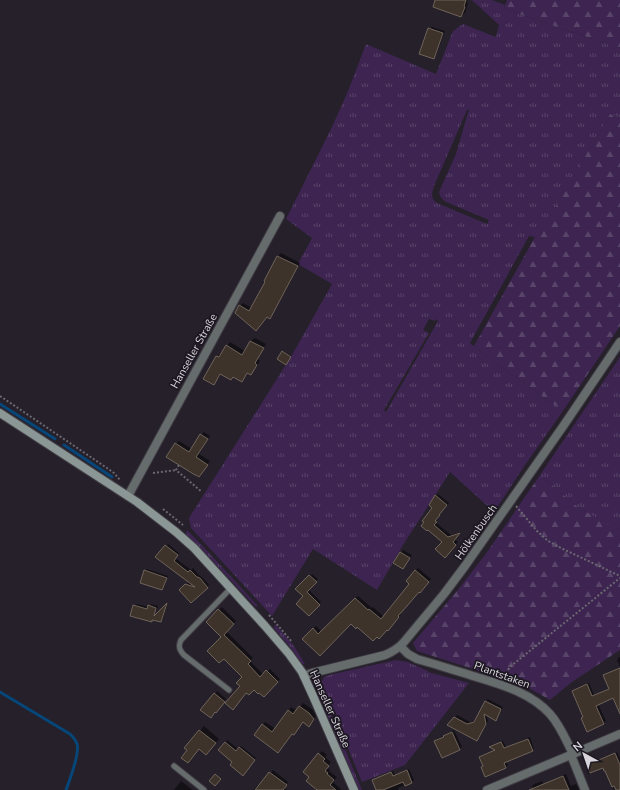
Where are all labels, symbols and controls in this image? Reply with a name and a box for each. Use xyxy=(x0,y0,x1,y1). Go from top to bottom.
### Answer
street label: Hanseller Straße xyxy=(167,311,221,391)
street label: Hölkenbusch xyxy=(451,501,501,563)
street label: Plantstaken xyxy=(472,658,532,692)
street label: Hanseller Straße xyxy=(306,668,354,750)
north arrow xyxy=(564,734,604,774)
text: N xyxy=(570,738,586,755)

